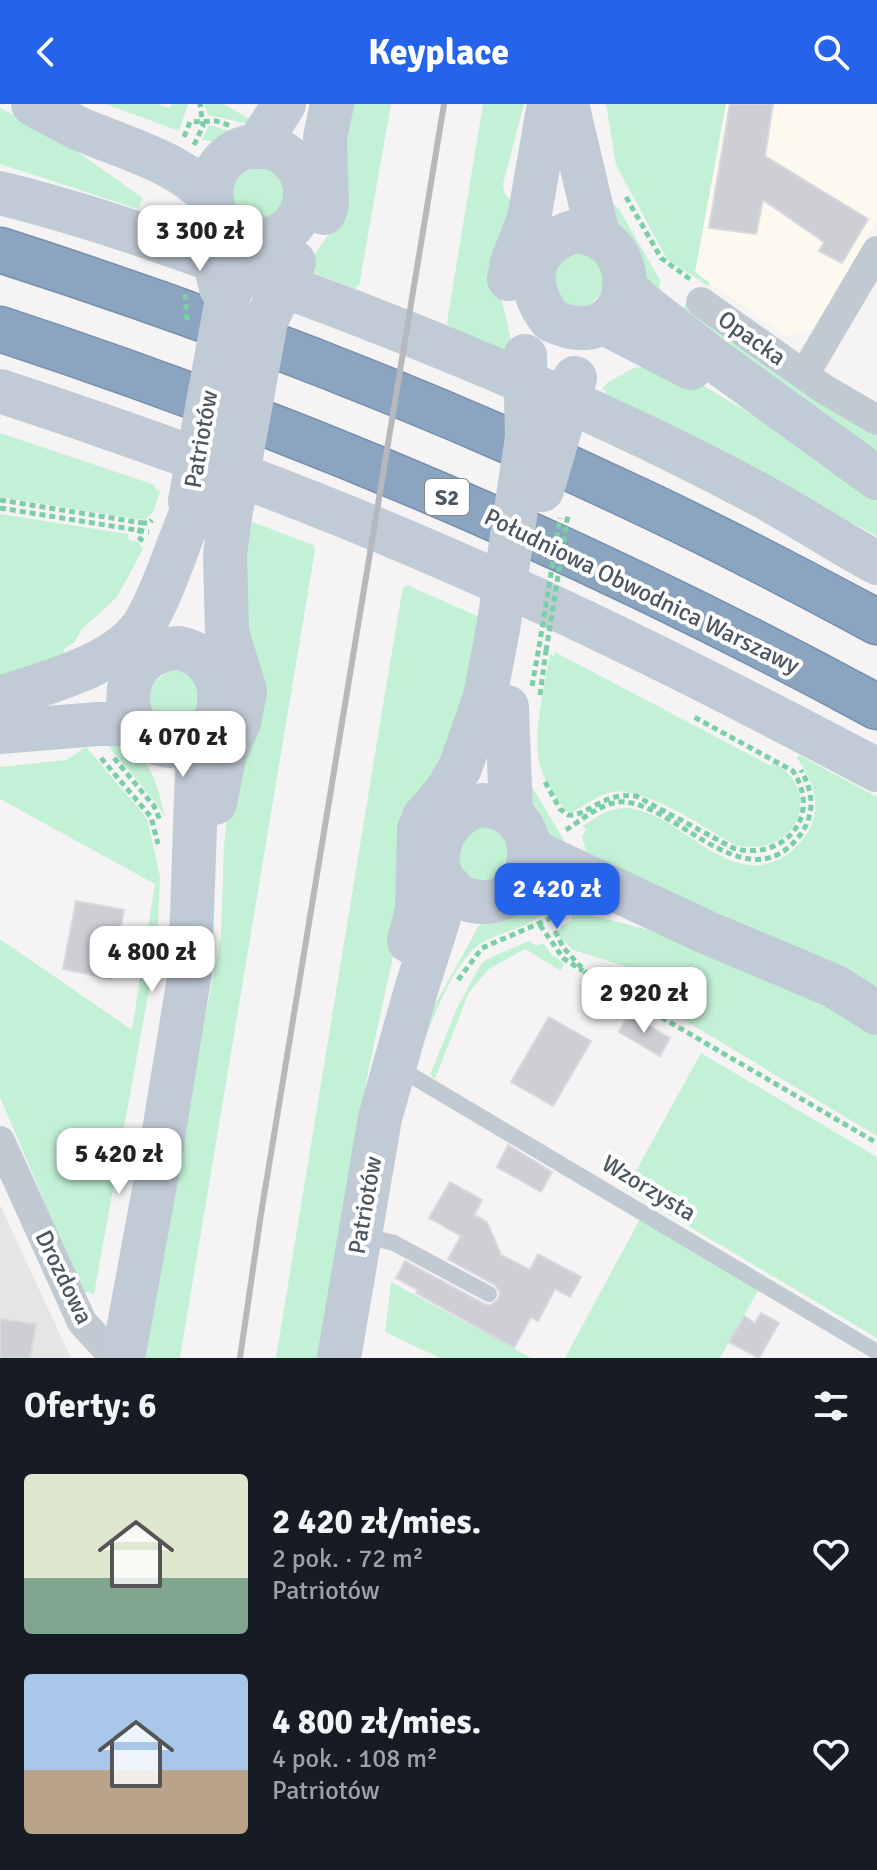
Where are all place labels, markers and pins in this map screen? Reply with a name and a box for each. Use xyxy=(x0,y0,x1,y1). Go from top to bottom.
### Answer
pin: 3 300 zł xyxy=(117,205,283,273)
pin: 4 070 zł xyxy=(100,711,266,779)
pin: 2 420 zł xyxy=(474,863,640,931)
pin: 4 800 zł xyxy=(69,926,235,994)
pin: 2 920 zł xyxy=(561,967,727,1035)
pin: 5 420 zł xyxy=(36,1128,202,1196)

